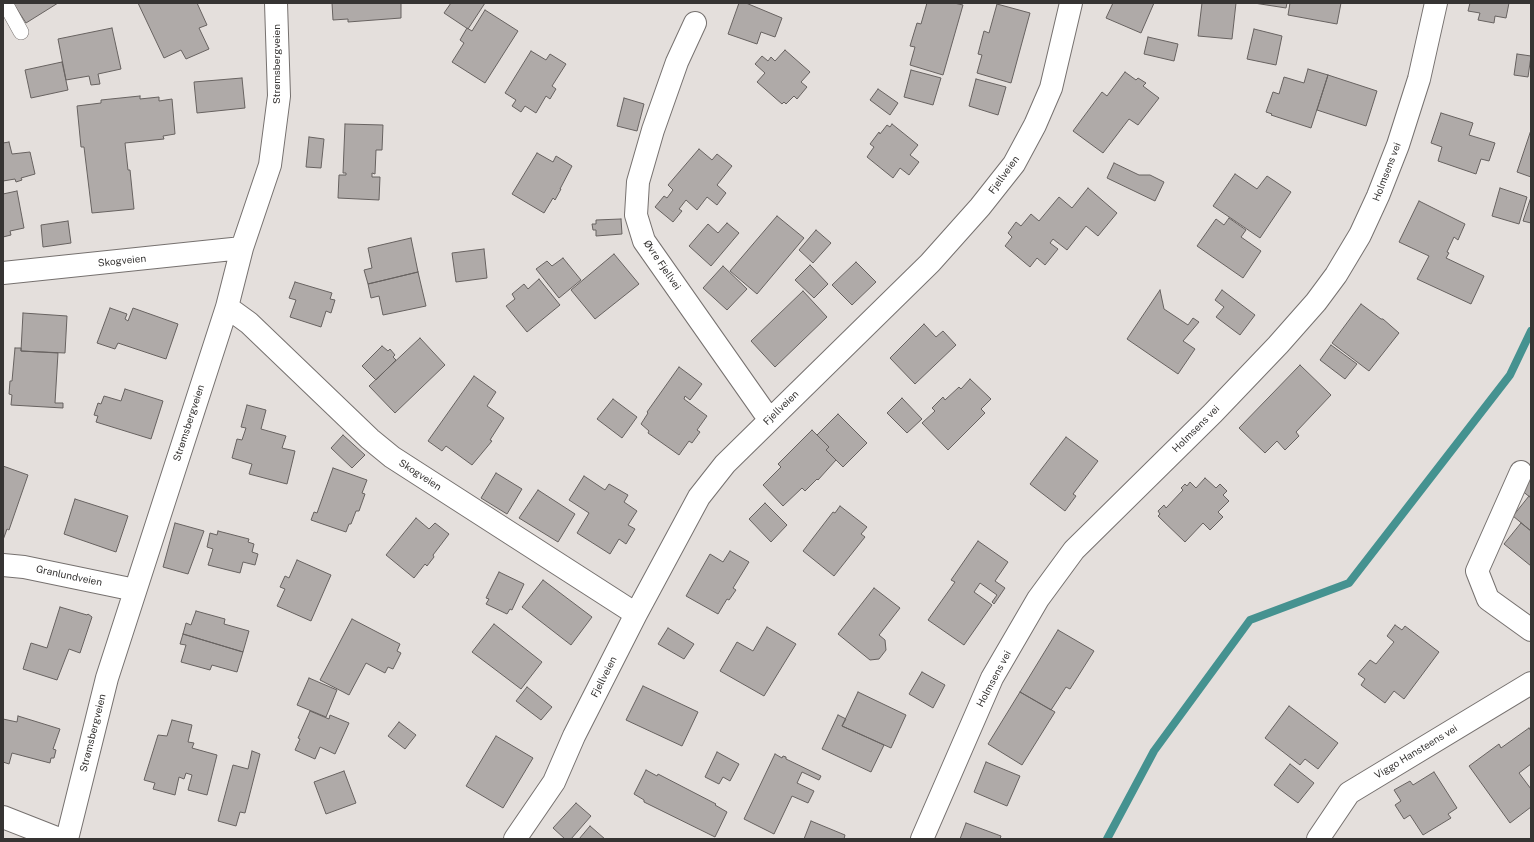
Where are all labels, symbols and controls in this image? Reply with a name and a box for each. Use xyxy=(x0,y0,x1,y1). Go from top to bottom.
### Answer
street label: Strømsbergveien xyxy=(271,24,283,104)
street label: Holmsens vei xyxy=(1370,141,1404,203)
street label: Fjellveien xyxy=(986,153,1022,197)
street label: Øvre Fjellvei xyxy=(641,238,683,292)
street label: Skogveien xyxy=(97,253,147,269)
street label: Strømsbergveien xyxy=(171,383,207,463)
street label: Fjellveien xyxy=(761,388,801,428)
street label: Holmsens vei xyxy=(1170,403,1222,455)
street label: Skogveien xyxy=(396,457,444,493)
street label: Granlundveien xyxy=(35,563,103,589)
street label: Holmsens vei xyxy=(974,649,1014,709)
street label: Fjellveien xyxy=(589,654,619,700)
street label: Strømsbergveien xyxy=(78,693,108,773)
street label: Viggo Hansteens vei xyxy=(1372,722,1460,782)

